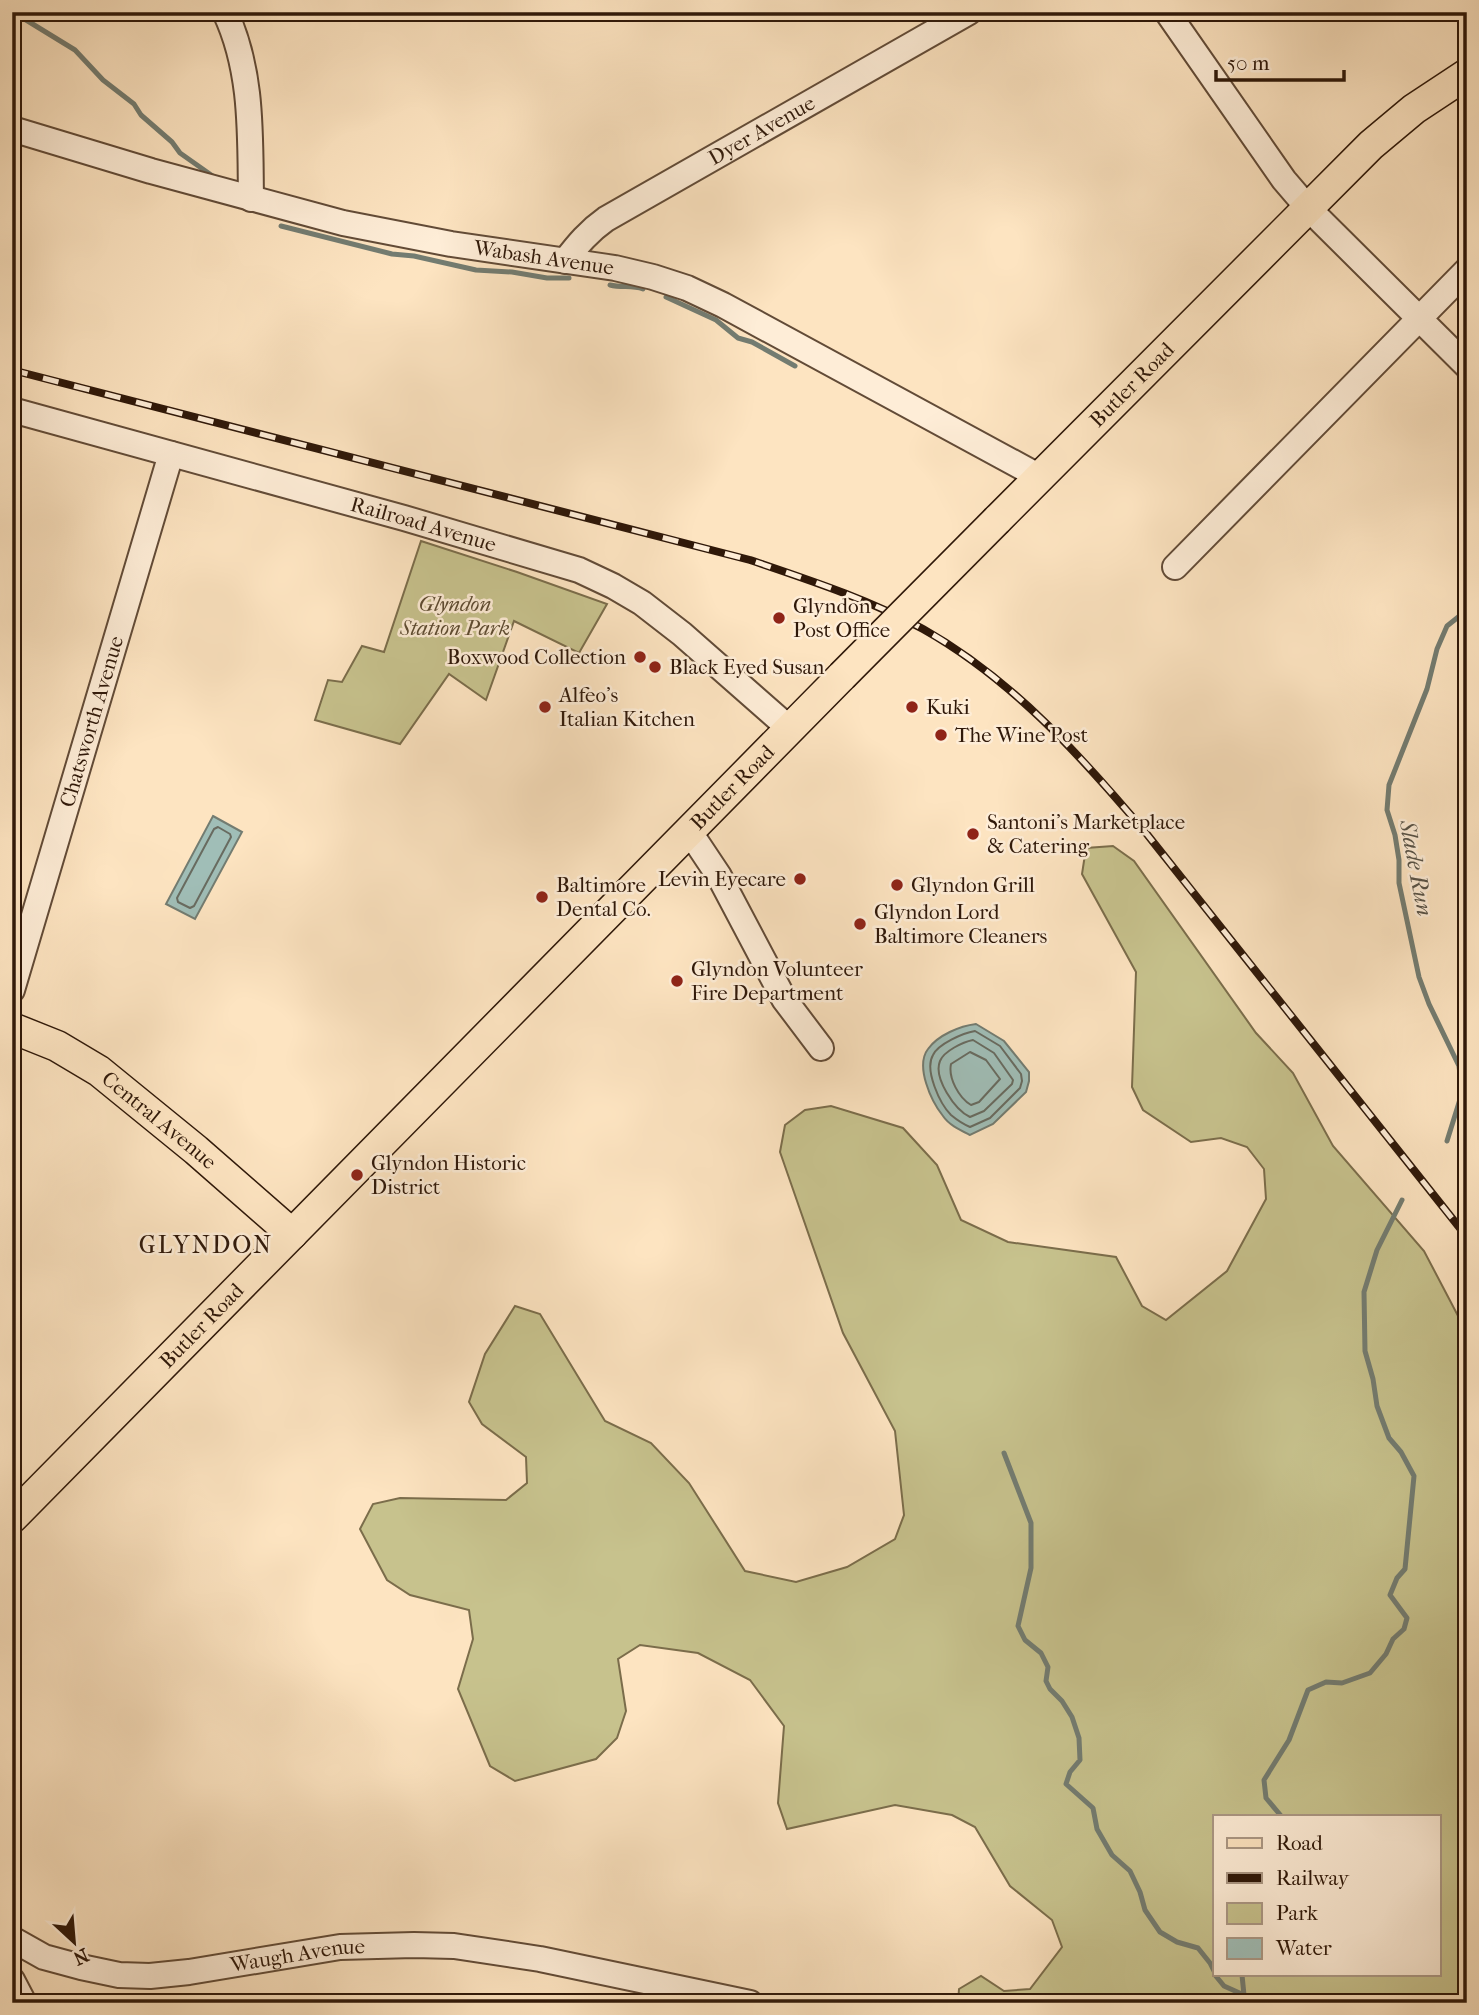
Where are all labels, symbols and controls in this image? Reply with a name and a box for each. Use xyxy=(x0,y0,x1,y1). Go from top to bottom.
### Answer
scale bar xyxy=(1216,38,1344,82)
text: 50 m xyxy=(1227,51,1270,75)
street label: Dyer Avenue xyxy=(704,91,819,170)
street label: Wabash Avenue xyxy=(471,235,616,280)
street label: Butler Road xyxy=(1085,337,1179,432)
street label: Railroad Avenue xyxy=(348,492,499,557)
park label: Glyndon Station Park xyxy=(399,592,510,640)
place label: Glyndon Post Office xyxy=(793,594,890,642)
marker: Glyndon Post Office xyxy=(771,610,787,626)
street label: Chatsworth Avenue xyxy=(55,633,128,810)
place label: Boxwood Collection xyxy=(447,645,626,669)
marker: Boxwood Collection xyxy=(632,649,648,665)
place label: Black Eyed Susan xyxy=(669,655,824,679)
marker: Black Eyed Susan xyxy=(647,659,663,675)
place label: Alfeo's Italian Kitchen xyxy=(558,683,695,731)
place label: Kuki xyxy=(926,695,970,719)
marker: Alfeo's Italian Kitchen xyxy=(537,699,553,715)
marker: Kuki xyxy=(904,699,920,715)
place label: The Wine Post xyxy=(955,723,1088,747)
marker: The Wine Post xyxy=(933,727,949,743)
street label: Butler Road xyxy=(685,740,780,835)
place label: Santoni's Marketplace & Catering xyxy=(987,810,1185,858)
water label: Slade Run xyxy=(1393,817,1439,918)
marker: Santoni's Marketplace & Catering xyxy=(965,826,981,842)
place label: Levin Eyecare xyxy=(658,867,786,891)
marker: Levin Eyecare xyxy=(792,871,808,887)
place label: Baltimore Dental Co. xyxy=(556,873,651,921)
place label: Glyndon Grill xyxy=(911,873,1035,897)
marker: Glyndon Grill xyxy=(889,877,905,893)
marker: Baltimore Dental Co. xyxy=(534,889,550,905)
place label: Glyndon Lord Baltimore Cleaners xyxy=(874,900,1048,948)
marker: Glyndon Lord Baltimore Cleaners xyxy=(852,916,868,932)
place label: Glyndon Volunteer Fire Department xyxy=(691,957,863,1005)
marker: Glyndon Volunteer Fire Department xyxy=(669,973,685,989)
street label: Central Avenue xyxy=(97,1066,221,1174)
place label: Glyndon Historic District xyxy=(371,1151,526,1199)
marker: Glyndon Historic District xyxy=(349,1167,365,1183)
district label: GLYNDON xyxy=(139,1231,273,1259)
street label: Butler Road xyxy=(155,1278,249,1373)
legend xyxy=(1213,1815,1440,1976)
text: Road xyxy=(1276,1831,1323,1855)
text: Railway xyxy=(1276,1866,1350,1890)
text: Park xyxy=(1276,1901,1318,1925)
north arrow xyxy=(38,1906,108,1976)
street label: Waugh Avenue xyxy=(227,1934,365,1977)
text: Water xyxy=(1275,1936,1332,1960)
text: N xyxy=(69,1943,92,1970)

